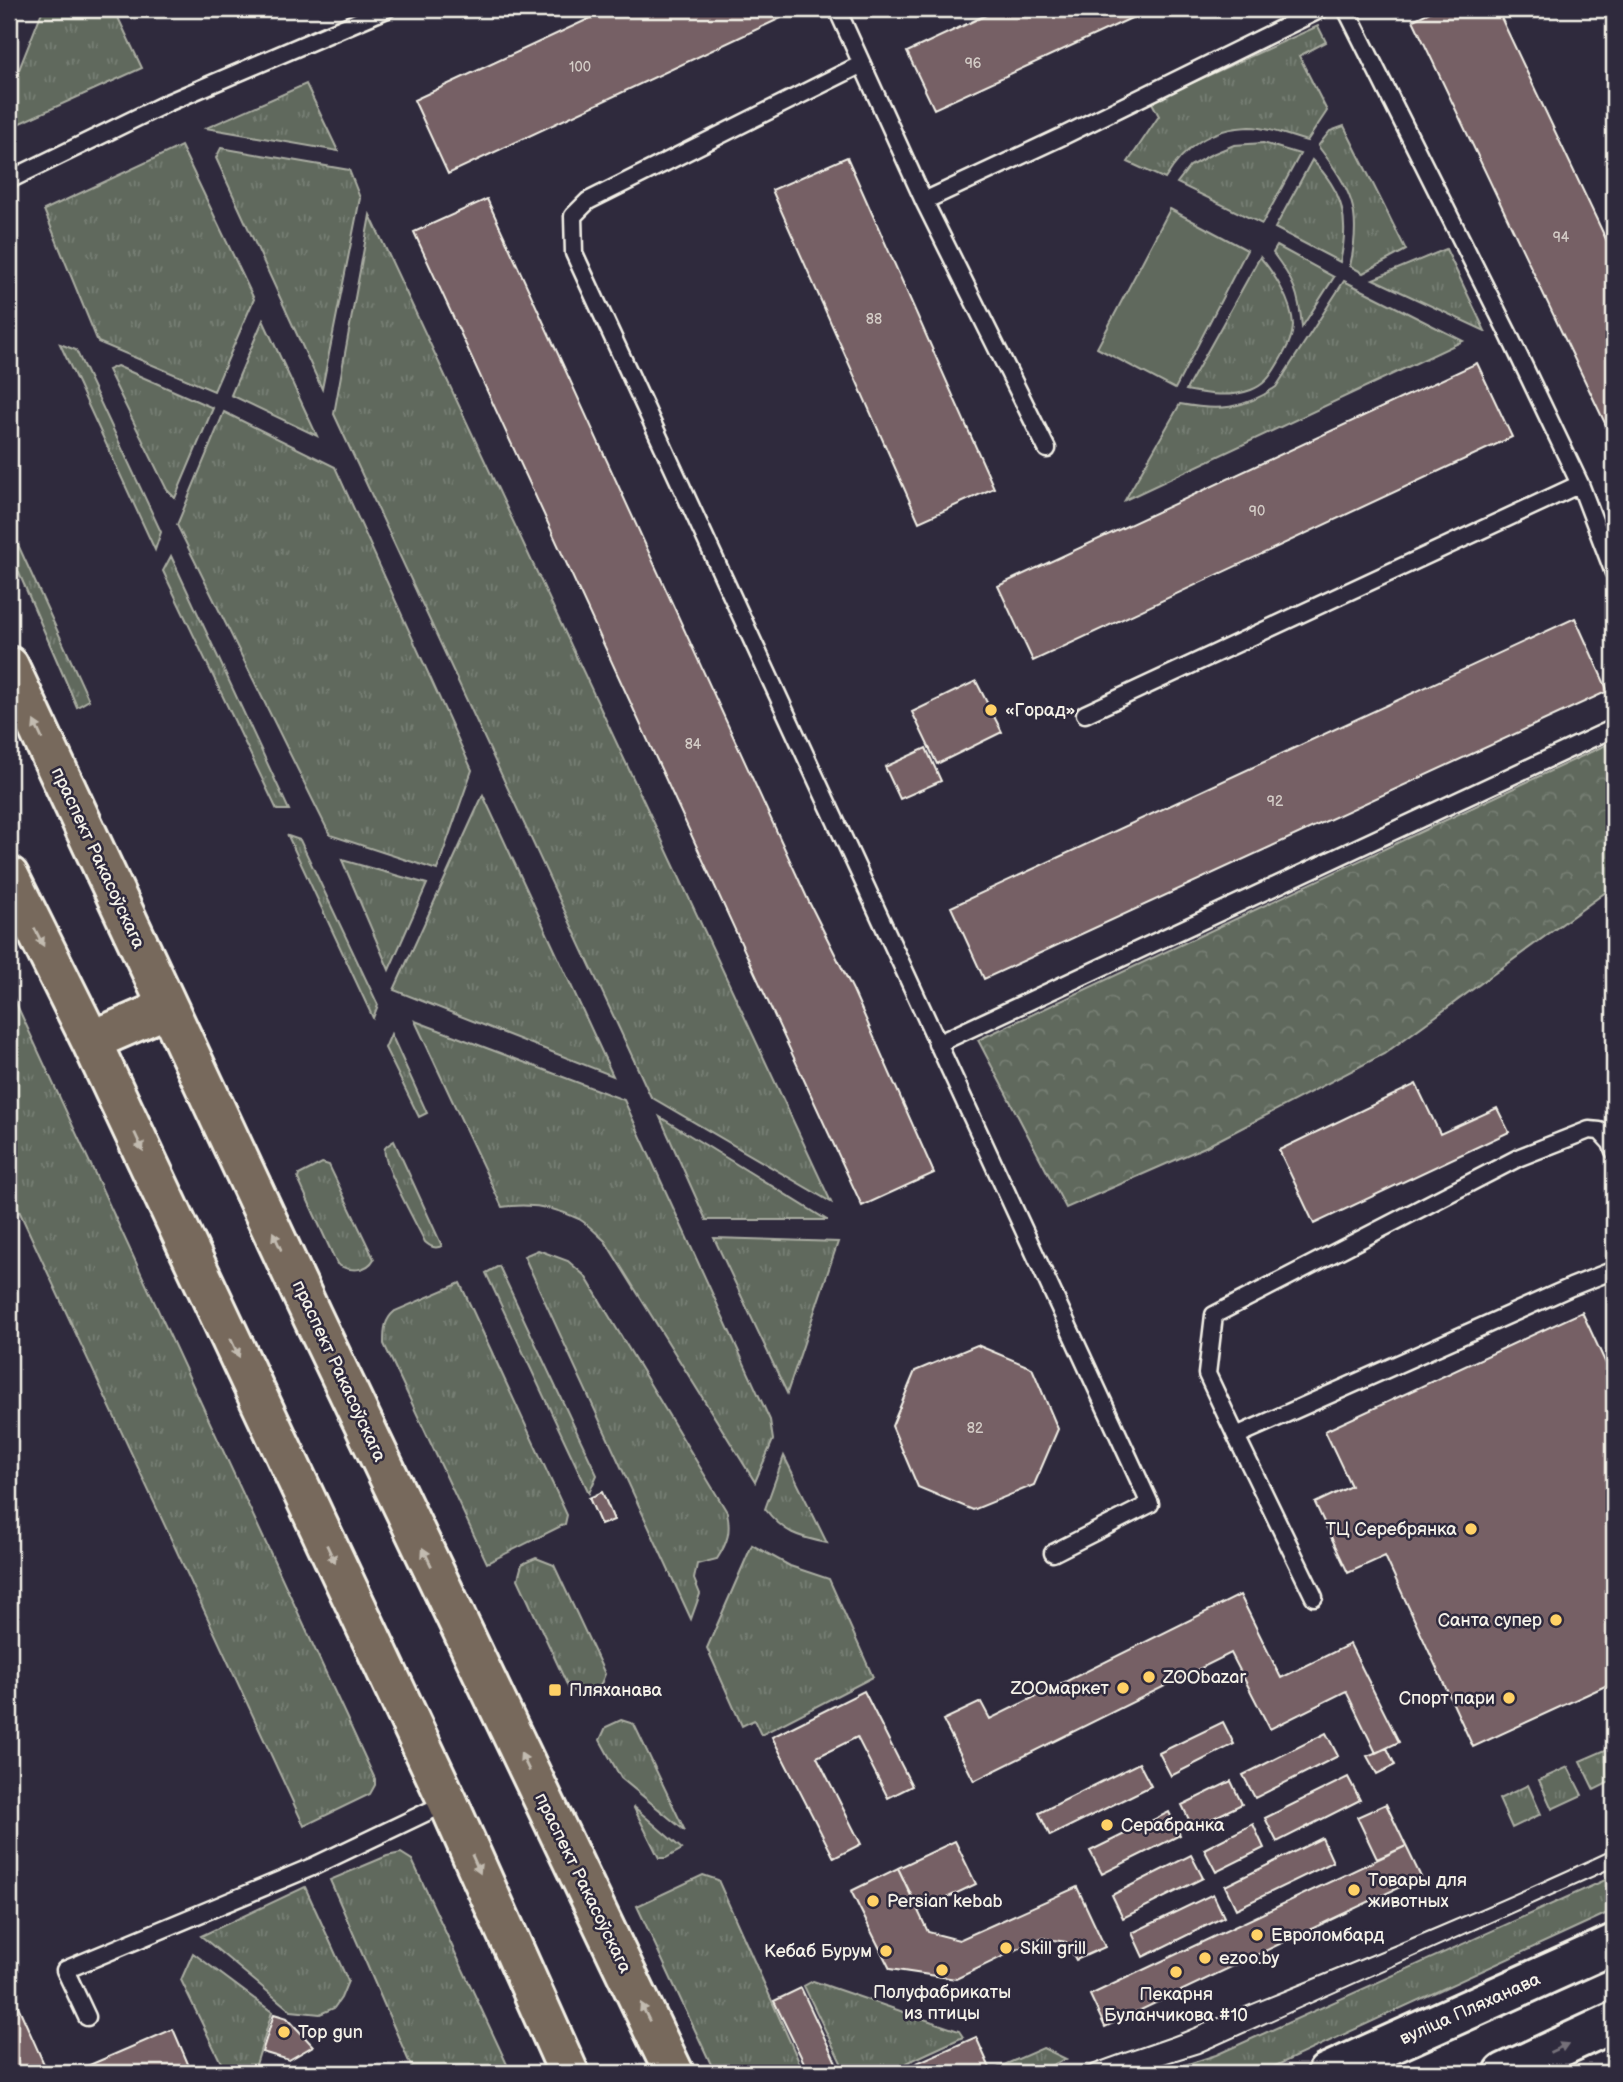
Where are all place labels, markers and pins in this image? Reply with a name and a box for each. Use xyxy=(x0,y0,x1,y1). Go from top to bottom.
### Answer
place label: «Горад» xyxy=(1005,700,1076,721)
marker: «Горад» xyxy=(983,702,999,718)
place label: ТЦ Серебрянка xyxy=(1325,1519,1457,1540)
marker: ТЦ Серебрянка xyxy=(1463,1521,1479,1537)
place label: Санта супер xyxy=(1438,1610,1542,1631)
marker: Санта супер xyxy=(1548,1612,1564,1628)
place label: ZOObazar xyxy=(1162,1667,1246,1688)
marker: ZOObazar xyxy=(1141,1669,1157,1685)
place label: ZOOмаркет xyxy=(1010,1678,1110,1699)
place label: Пляханава xyxy=(569,1680,663,1701)
marker: ZOOмаркет xyxy=(1115,1680,1131,1696)
marker: Пляханава xyxy=(547,1682,563,1698)
place label: Спорт пари xyxy=(1399,1688,1495,1709)
marker: Спорт пари xyxy=(1501,1690,1517,1706)
place label: Серабранка xyxy=(1121,1815,1225,1836)
marker: Серабранка xyxy=(1099,1817,1115,1833)
place label: Товары для животных xyxy=(1368,1870,1467,1912)
marker: Товары для животных xyxy=(1346,1882,1362,1898)
place label: Persian kebab xyxy=(887,1891,1003,1912)
marker: Persian kebab xyxy=(865,1893,881,1909)
place label: Евроломбард xyxy=(1271,1925,1384,1946)
marker: Евроломбард xyxy=(1249,1927,1265,1943)
place label: Skill grill xyxy=(1020,1938,1086,1959)
marker: Skill grill xyxy=(998,1940,1014,1956)
place label: Кебаб Бурум xyxy=(764,1941,872,1962)
marker: Кебаб Бурум xyxy=(878,1943,894,1959)
place label: ezoo.by xyxy=(1219,1948,1280,1969)
marker: ezoo.by xyxy=(1197,1950,1213,1966)
marker: Полуфабрикаты из птицы xyxy=(934,1962,950,1978)
marker: Пекарня Буланчикова #10 xyxy=(1168,1964,1184,1980)
place label: Полуфабрикаты из птицы xyxy=(873,1982,1011,2024)
place label: Пекарня Буланчикова #10 xyxy=(1104,1984,1248,2026)
place label: Top gun xyxy=(298,2022,363,2043)
marker: Top gun xyxy=(276,2024,292,2040)

